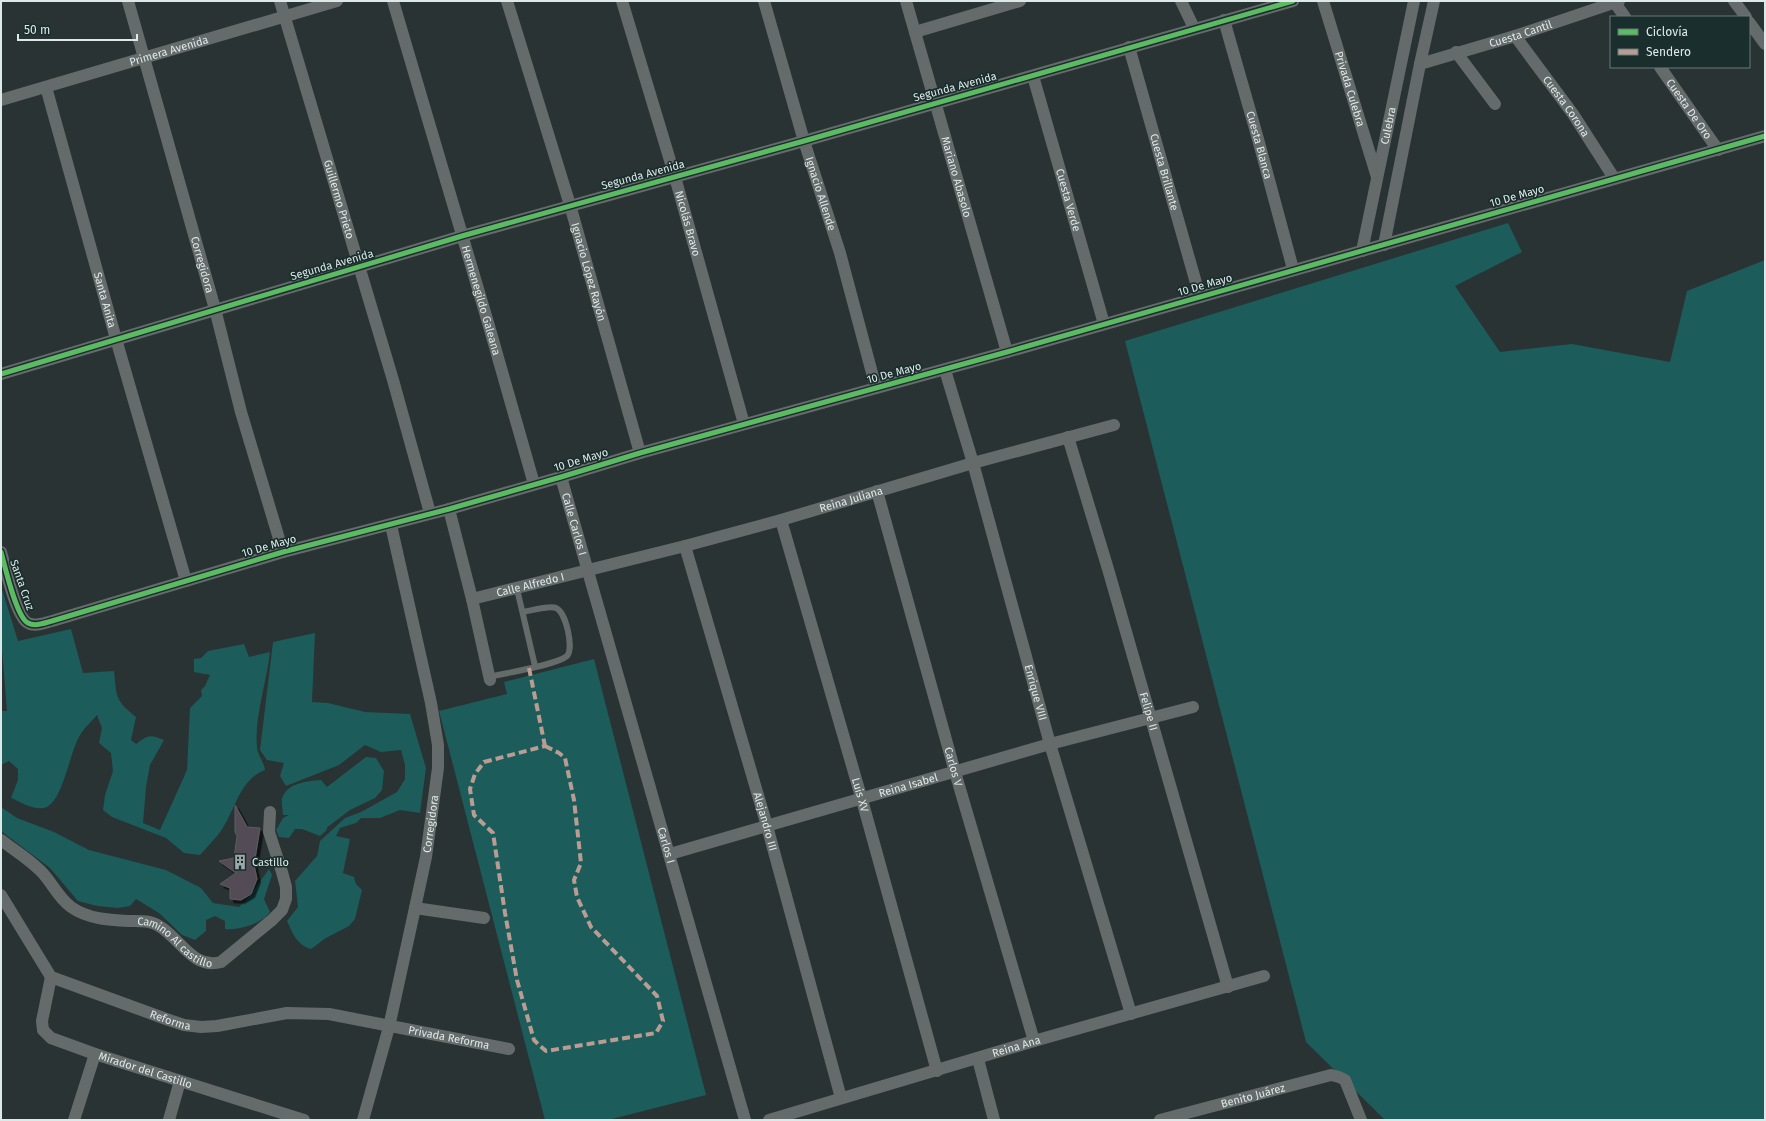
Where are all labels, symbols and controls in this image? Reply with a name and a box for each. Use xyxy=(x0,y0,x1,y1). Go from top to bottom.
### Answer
scale bar xyxy=(18,16,137,42)
legend xyxy=(1610,16,1750,68)
street label: Cuesta Cantil xyxy=(1488,18,1554,50)
text: 50 m xyxy=(24,23,50,37)
text: Ciclovía xyxy=(1646,25,1688,39)
street label: Primera Avenida xyxy=(128,33,210,68)
text: Sendero xyxy=(1646,45,1691,59)
street label: Privada Culebra xyxy=(1332,50,1368,128)
street label: Segunda Avenida xyxy=(912,70,998,104)
street label: Cuesta Corona xyxy=(1540,73,1592,139)
street label: Cuesta De Oro xyxy=(1664,76,1715,141)
street label: Culebra xyxy=(1378,106,1398,146)
street label: Cuesta Blanca xyxy=(1244,110,1275,180)
street label: Cuesta Brillante xyxy=(1147,132,1182,212)
street label: Mariano Abasolo xyxy=(939,135,974,219)
street label: Ignacio Allende xyxy=(803,155,839,232)
street label: Guillermo Prieto xyxy=(321,158,357,240)
street label: Segunda Avenida xyxy=(600,158,686,192)
street label: Cuesta Verde xyxy=(1053,167,1084,233)
street label: 10 De Mayo xyxy=(1488,182,1546,210)
street label: Nicolás Bravo xyxy=(673,189,703,258)
street label: Ignacio López Rayón xyxy=(569,221,609,323)
street label: Corregidora xyxy=(188,235,217,295)
street label: Hermenegildo Galeana xyxy=(459,244,503,357)
street label: Segunda Avenida xyxy=(289,247,375,283)
street label: Santa Anita xyxy=(91,271,119,329)
street label: 10 De Mayo xyxy=(1176,271,1234,299)
street label: 10 De Mayo xyxy=(865,359,923,387)
street label: 10 De Mayo xyxy=(552,446,610,474)
street label: Reina Juliana xyxy=(818,484,884,515)
street label: Calle Carlos I xyxy=(559,491,590,557)
street label: 10 De Mayo xyxy=(240,532,298,560)
street label: Santa Cruz xyxy=(7,558,37,612)
street label: Calle Alfredo I xyxy=(495,570,566,599)
street label: Enrique VIII xyxy=(1022,663,1050,722)
street label: Felipe II xyxy=(1137,691,1161,732)
street label: Carlos V xyxy=(942,746,966,789)
street label: Reina Isabel xyxy=(877,770,939,800)
street label: Luis XV xyxy=(849,776,872,814)
street label: Alejandro III xyxy=(751,791,780,852)
street label: Corregidora xyxy=(420,794,441,854)
street label: Carlos I xyxy=(655,826,678,865)
building icon: Castillo xyxy=(231,853,249,871)
place label: Castillo xyxy=(252,856,289,869)
street label: Camino Al castillo xyxy=(137,914,213,970)
street label: Reforma xyxy=(148,1007,191,1032)
street label: Privada Reforma xyxy=(407,1023,491,1052)
street label: Reina Ana xyxy=(991,1033,1042,1060)
street label: Mirador del Castillo xyxy=(97,1049,194,1091)
street label: Benito Juárez xyxy=(1219,1081,1287,1110)

